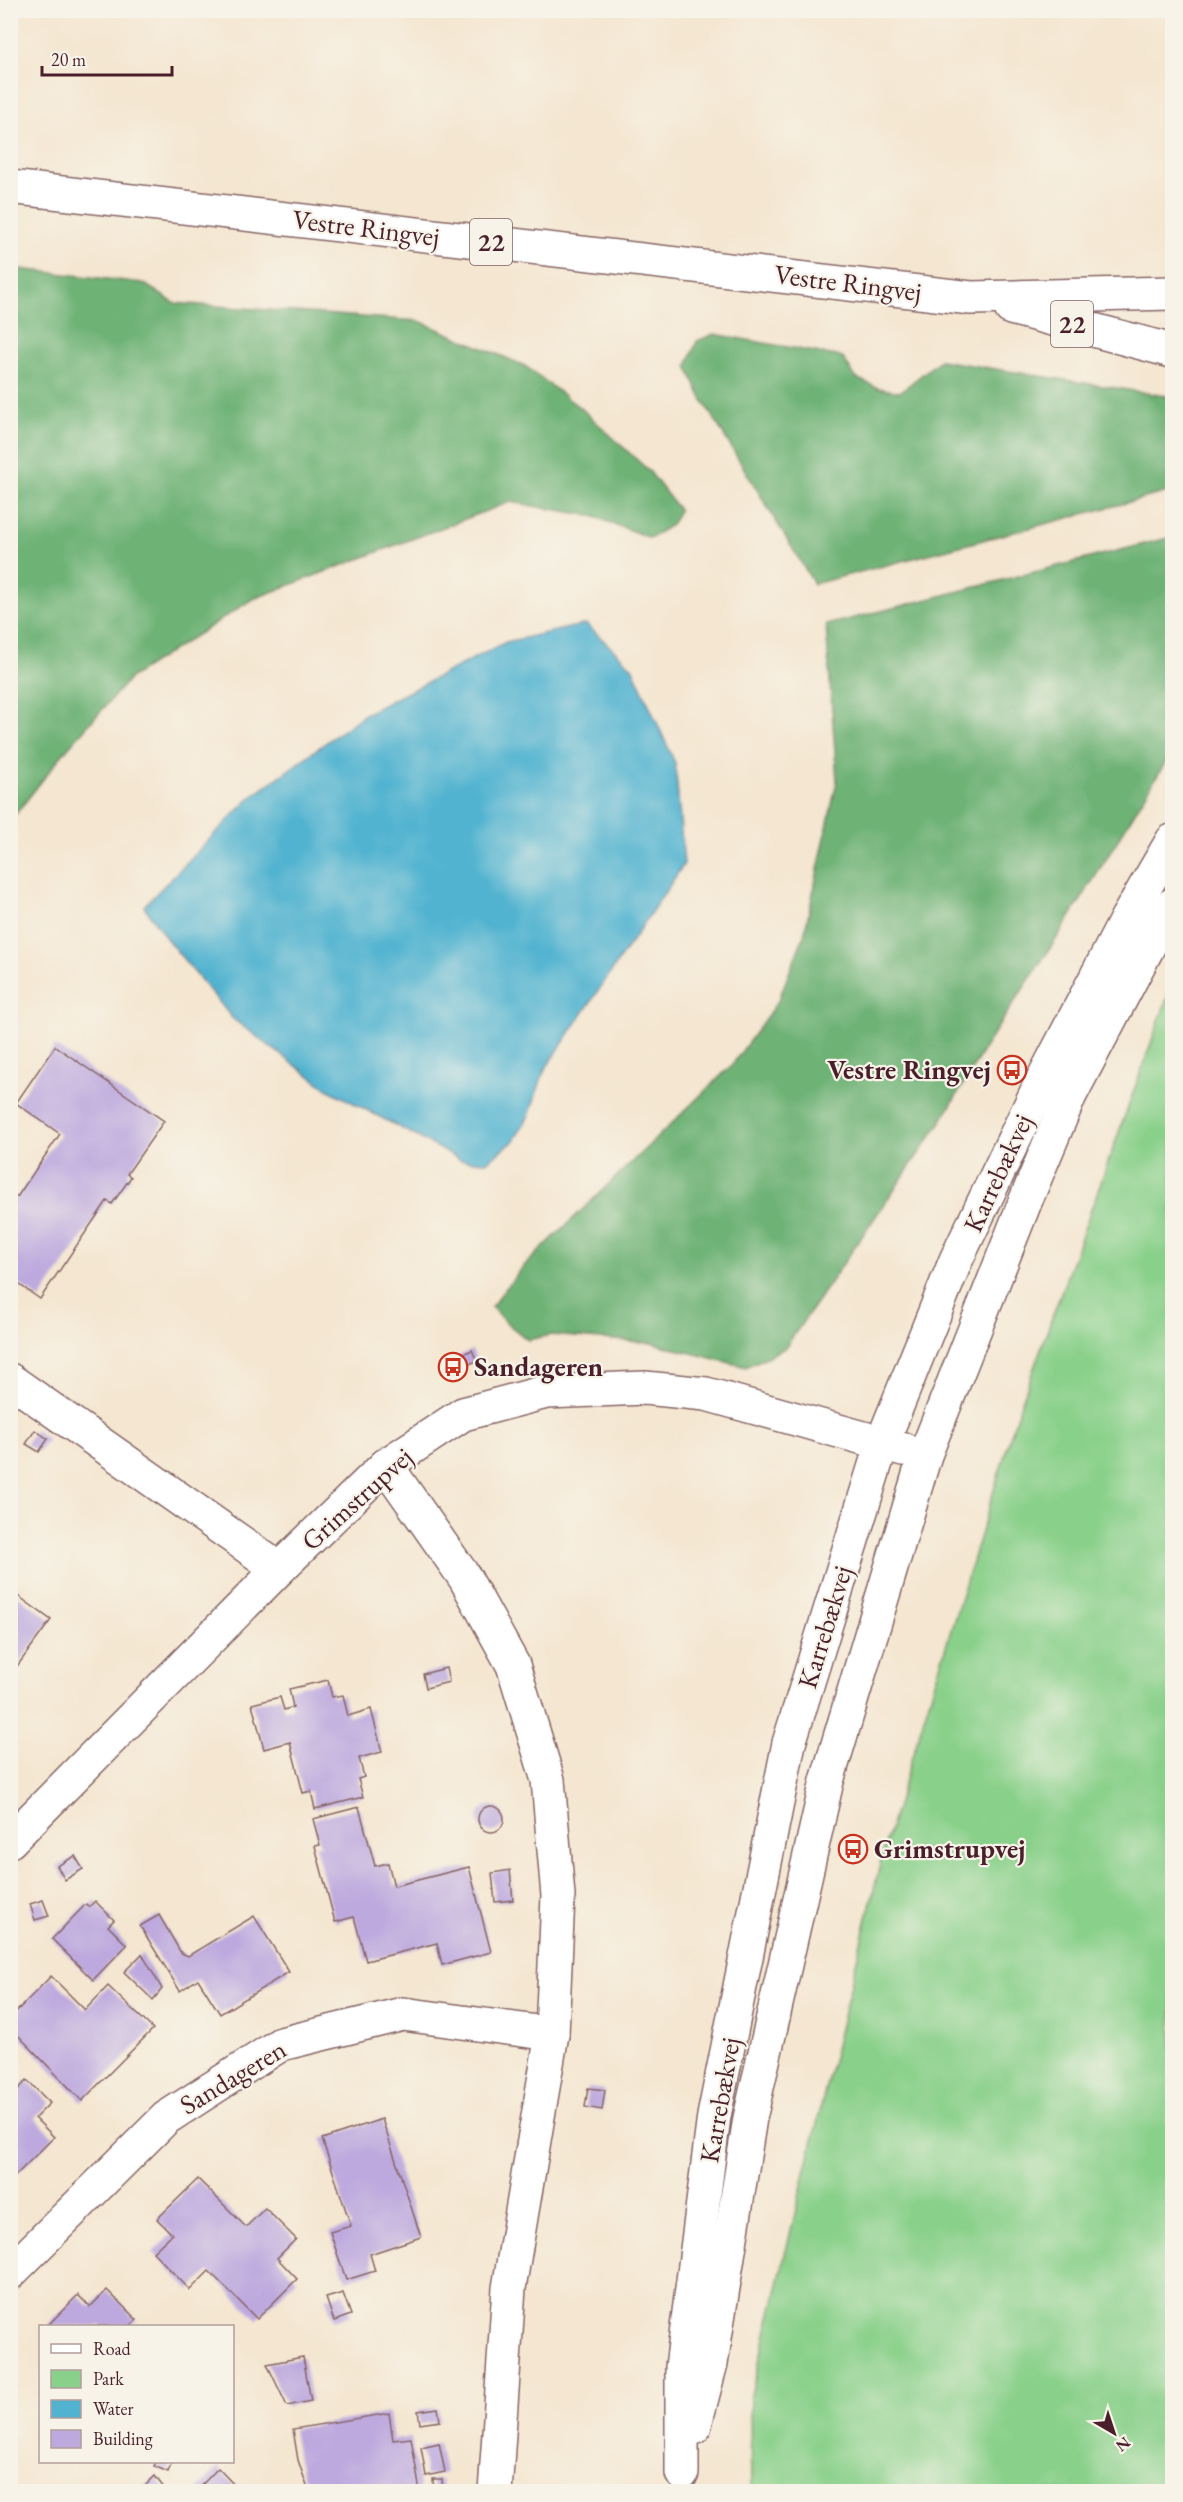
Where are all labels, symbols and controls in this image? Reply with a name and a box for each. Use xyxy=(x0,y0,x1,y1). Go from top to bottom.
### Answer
scale bar xyxy=(42,39,172,77)
text: 20 m xyxy=(51,48,86,71)
street label: Vestre Ringvej xyxy=(291,201,442,254)
road number: 22 xyxy=(470,219,512,265)
street label: Vestre Ringvej xyxy=(773,256,924,309)
road number: 22 xyxy=(1051,301,1093,347)
place label: Vestre Ringvej xyxy=(827,1052,991,1087)
bus stop icon: Vestre Ringvej xyxy=(996,1054,1028,1086)
street label: Karrebækvej xyxy=(955,1108,1040,1238)
place label: Sandageren xyxy=(474,1349,603,1384)
bus stop icon: Sandageren xyxy=(437,1351,469,1383)
street label: Grimstrupvej xyxy=(294,1439,420,1558)
street label: Karrebækvej xyxy=(789,1561,860,1692)
place label: Grimstrupvej xyxy=(874,1831,1025,1866)
bus stop icon: Grimstrupvej xyxy=(837,1833,869,1865)
street label: Sandageren xyxy=(173,2031,292,2122)
street label: Karrebækvej xyxy=(691,2035,748,2165)
legend xyxy=(39,2325,234,2463)
text: Road xyxy=(93,2337,132,2360)
text: Park xyxy=(93,2367,124,2390)
text: Water xyxy=(93,2397,134,2420)
north arrow xyxy=(1084,2403,1144,2463)
text: Building xyxy=(93,2427,153,2450)
text: N xyxy=(1111,2432,1135,2457)

